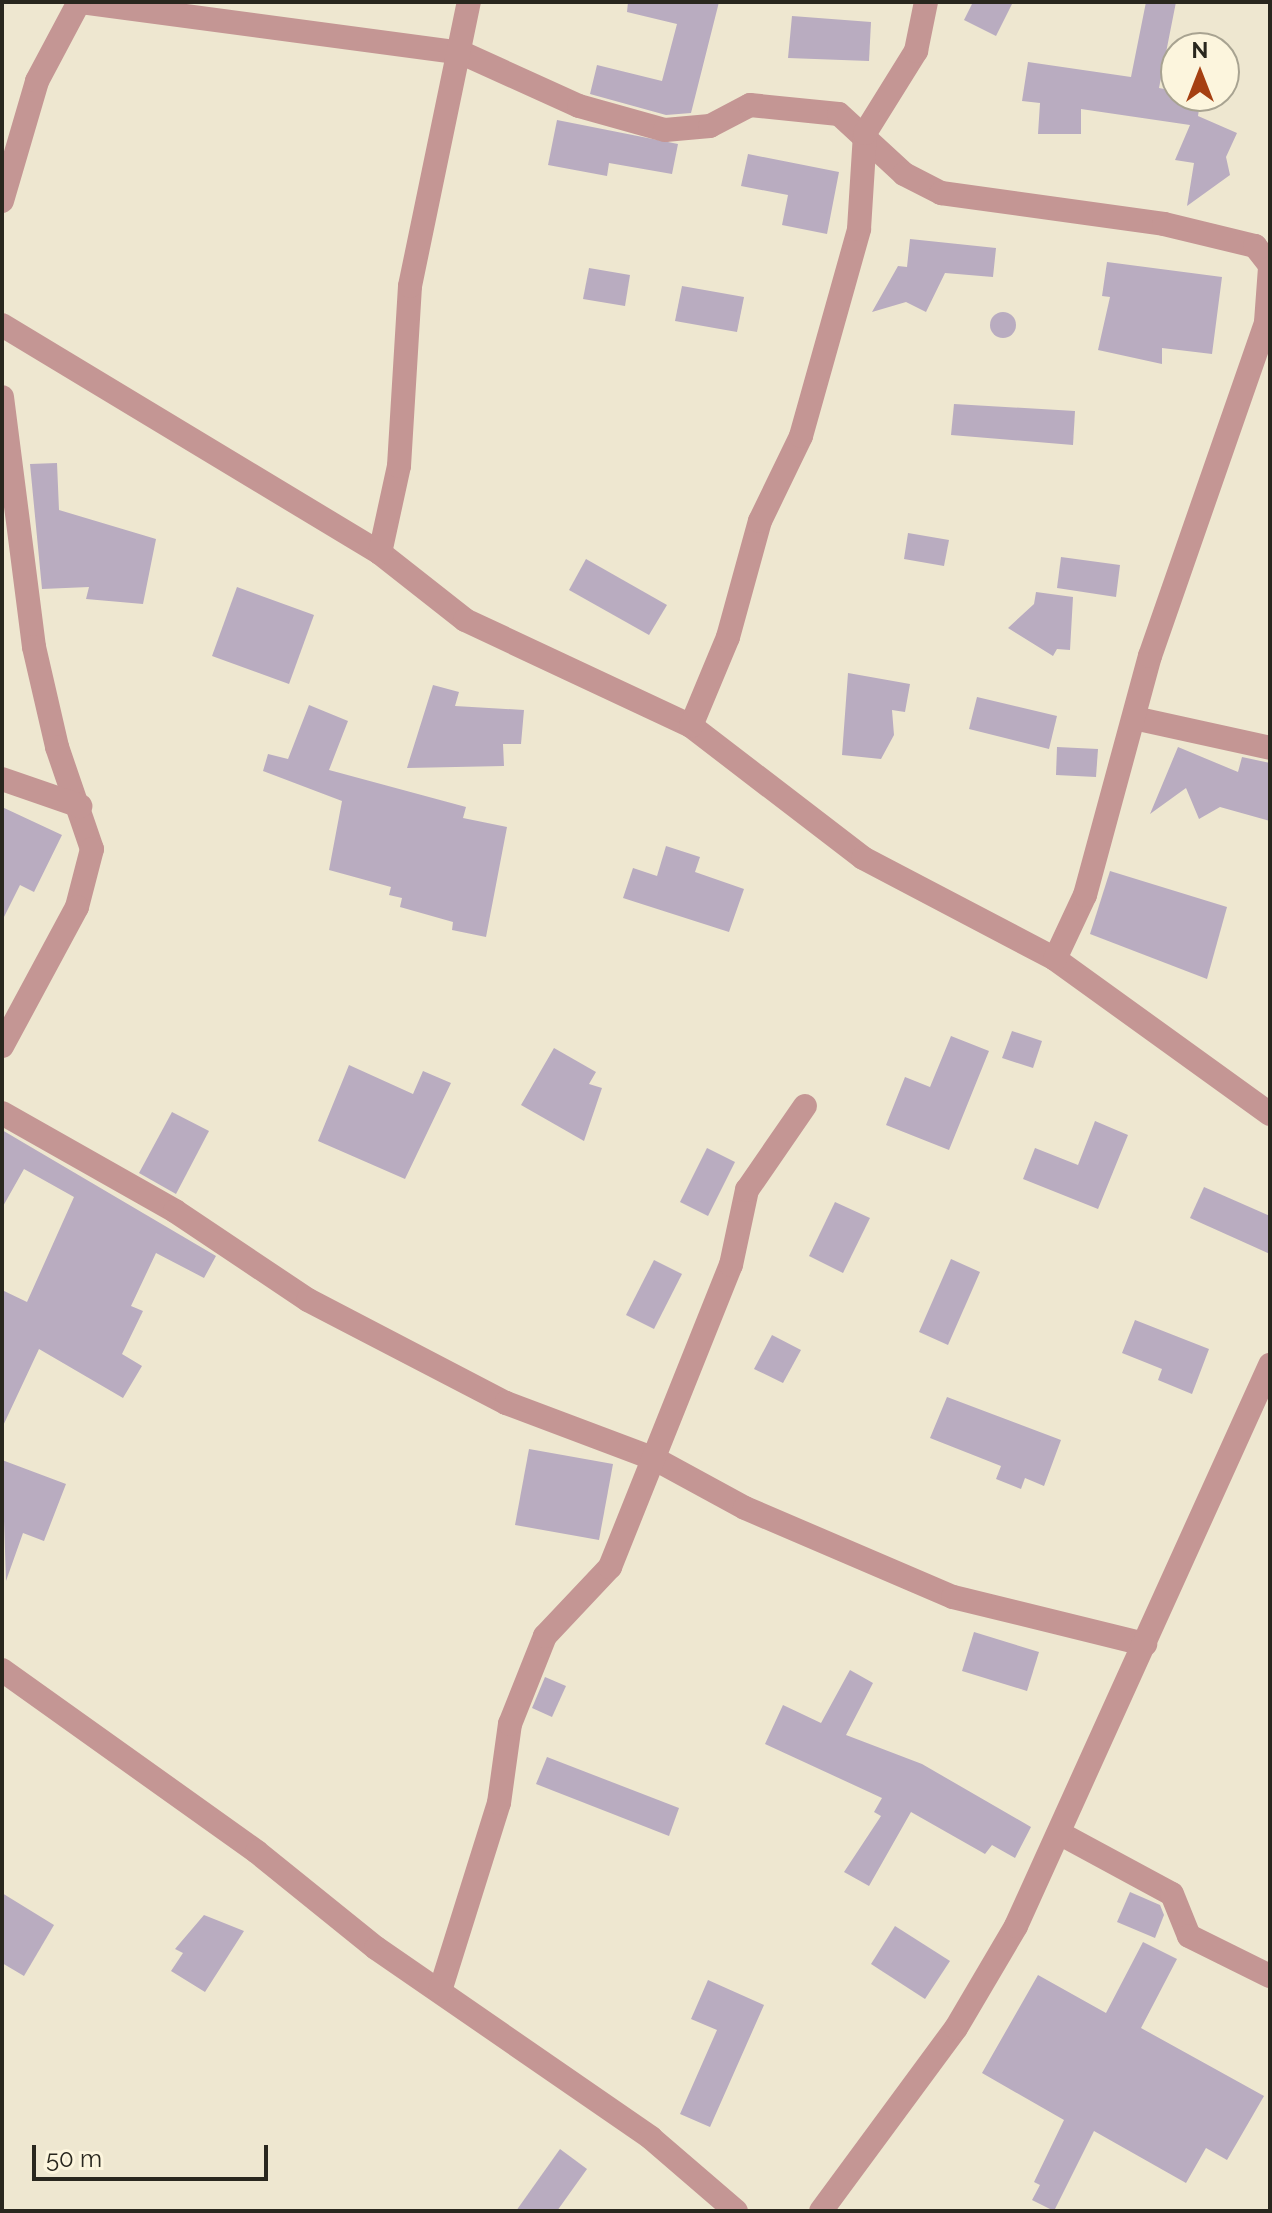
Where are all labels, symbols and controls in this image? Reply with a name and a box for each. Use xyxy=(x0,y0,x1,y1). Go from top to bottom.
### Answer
north arrow xyxy=(1160,32,1240,112)
text: N xyxy=(1192,37,1208,63)
scale bar xyxy=(36,2129,272,2179)
text: 50 m xyxy=(46,2144,102,2173)

